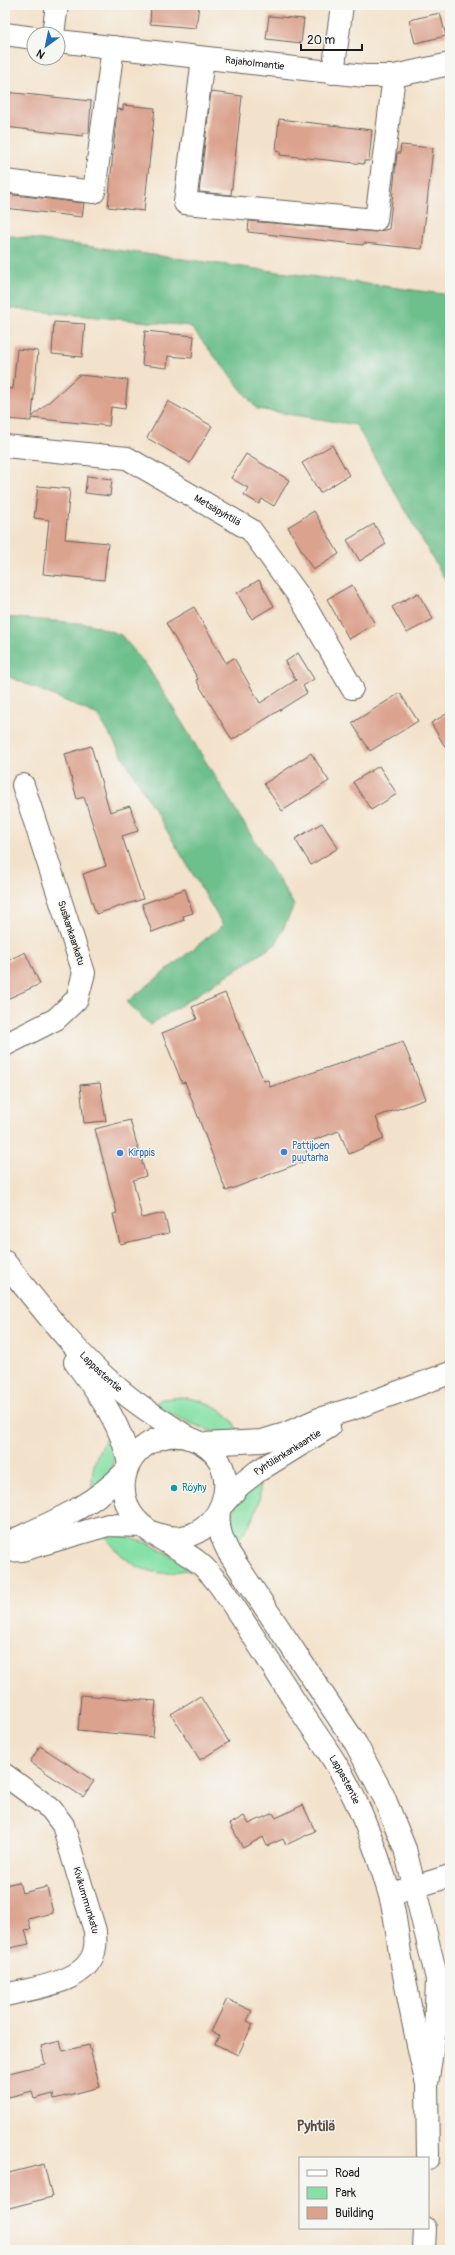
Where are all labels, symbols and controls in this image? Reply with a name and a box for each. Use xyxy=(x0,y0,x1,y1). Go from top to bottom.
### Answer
north arrow xyxy=(26,26,66,66)
scale bar xyxy=(301,26,362,52)
text: 20 m xyxy=(307,33,336,48)
text: N xyxy=(34,46,47,61)
street label: Rajaholmantie xyxy=(225,54,285,73)
street label: Metsäpyhtilä xyxy=(192,492,243,529)
street label: Susikankaankatu xyxy=(55,899,87,967)
place label: Pattijoen puutarha xyxy=(292,1140,330,1164)
place label: Kirppis xyxy=(128,1147,156,1159)
marker: Pattijoen puutarha xyxy=(279,1147,289,1157)
marker: Kirppis xyxy=(115,1148,125,1158)
street label: Lappastentie xyxy=(77,1349,124,1395)
street label: Pyhtilänkankaantie xyxy=(251,1427,323,1478)
place label: Röyhy xyxy=(182,1482,207,1494)
marker: Röyhy xyxy=(169,1483,179,1493)
street label: Lappastentie xyxy=(326,1753,362,1806)
street label: Kivikummunkatu xyxy=(70,1865,101,1934)
district label: Pyhtilä xyxy=(297,2118,336,2135)
legend xyxy=(299,2157,429,2229)
text: Road xyxy=(335,2166,360,2181)
text: Park xyxy=(335,2186,356,2201)
text: Building xyxy=(335,2206,374,2221)

